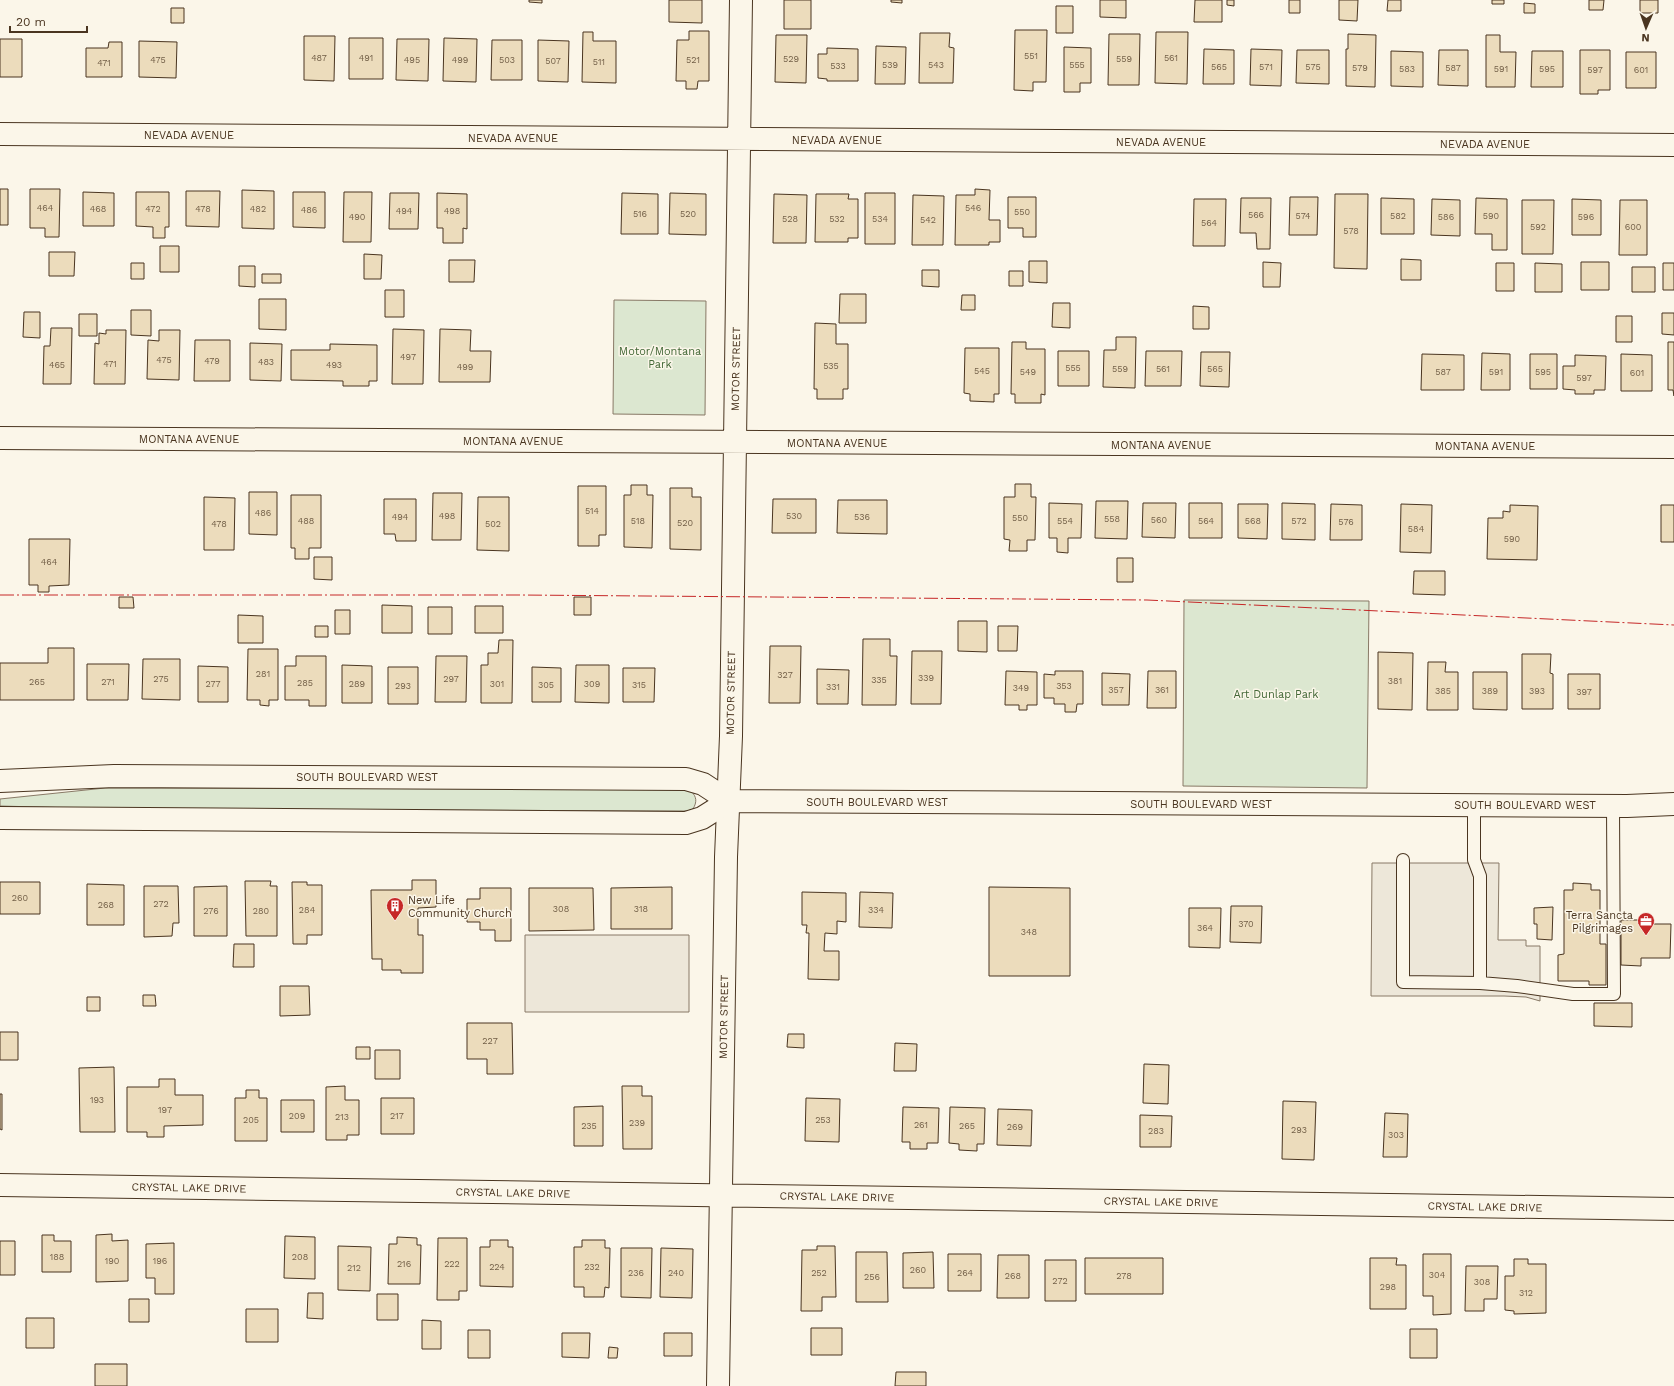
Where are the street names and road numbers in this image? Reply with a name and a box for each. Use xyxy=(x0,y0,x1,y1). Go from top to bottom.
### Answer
street label: NEVADA AVENUE xyxy=(144,129,234,142)
street label: NEVADA AVENUE xyxy=(468,132,558,145)
street label: NEVADA AVENUE xyxy=(792,134,882,147)
street label: NEVADA AVENUE xyxy=(1116,136,1206,149)
street label: NEVADA AVENUE xyxy=(1440,138,1530,151)
street label: MOTOR STREET xyxy=(729,326,743,411)
street label: MONTANA AVENUE xyxy=(139,433,239,446)
street label: MONTANA AVENUE xyxy=(463,435,563,448)
street label: MONTANA AVENUE xyxy=(787,437,887,450)
street label: MONTANA AVENUE xyxy=(1111,439,1211,452)
street label: MONTANA AVENUE xyxy=(1435,440,1535,453)
street label: MOTOR STREET xyxy=(724,650,738,735)
street label: SOUTH BOULEVARD WEST xyxy=(296,771,438,784)
street label: SOUTH BOULEVARD WEST xyxy=(806,796,948,809)
street label: SOUTH BOULEVARD WEST xyxy=(1130,798,1272,811)
street label: SOUTH BOULEVARD WEST xyxy=(1454,799,1596,812)
street label: MOTOR STREET xyxy=(717,974,731,1059)
street label: CRYSTAL LAKE DRIVE xyxy=(131,1180,247,1196)
street label: CRYSTAL LAKE DRIVE xyxy=(455,1185,571,1201)
street label: CRYSTAL LAKE DRIVE xyxy=(779,1189,895,1205)
street label: CRYSTAL LAKE DRIVE xyxy=(1103,1194,1219,1210)
street label: CRYSTAL LAKE DRIVE xyxy=(1427,1199,1543,1215)

